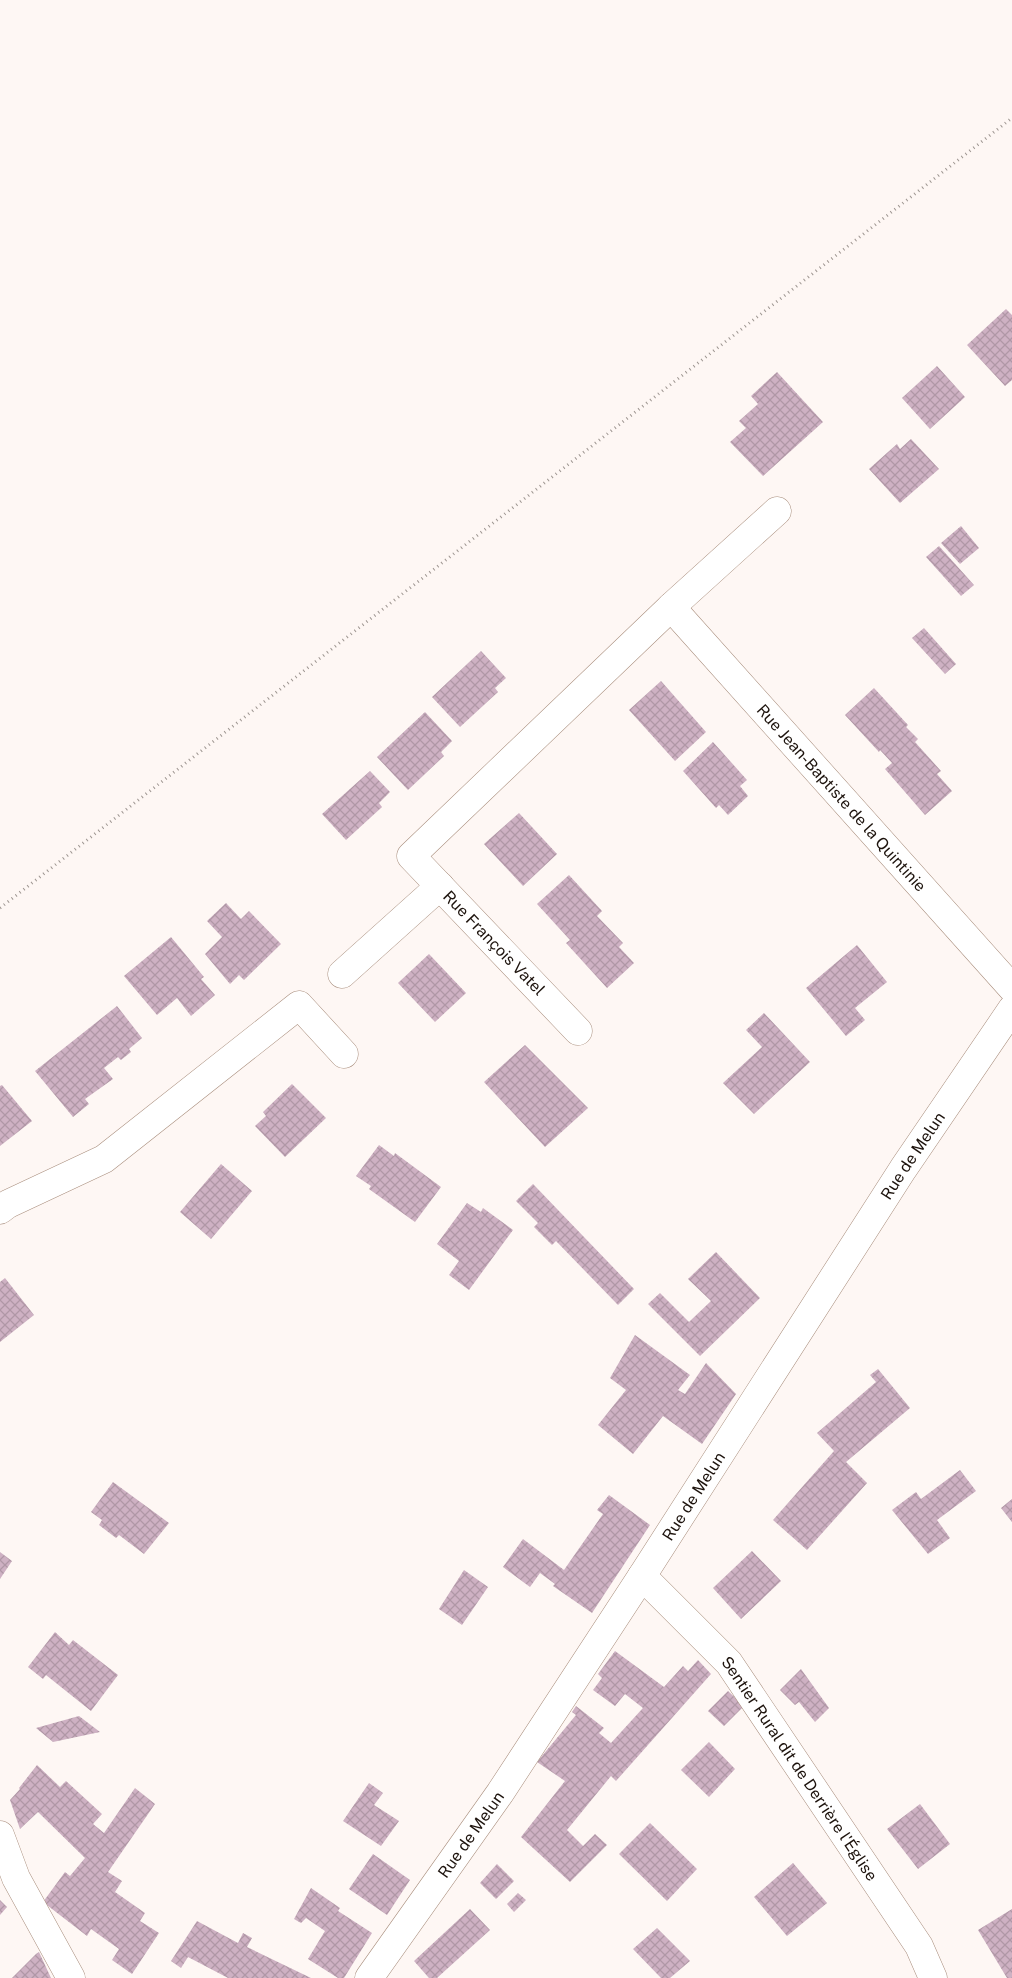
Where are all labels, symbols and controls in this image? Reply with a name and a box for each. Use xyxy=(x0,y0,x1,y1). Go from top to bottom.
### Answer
street label: Rue Jean-Baptiste de la Quintinie xyxy=(753,700,930,895)
street label: Rue François Vatel xyxy=(439,887,549,999)
street label: Rue de Melun xyxy=(877,1108,949,1203)
street label: Rue de Melun xyxy=(658,1448,729,1544)
street label: Sentier Rural dit de Derrière l'Église xyxy=(718,1652,882,1884)
street label: Rue de Melun xyxy=(434,1787,508,1881)

